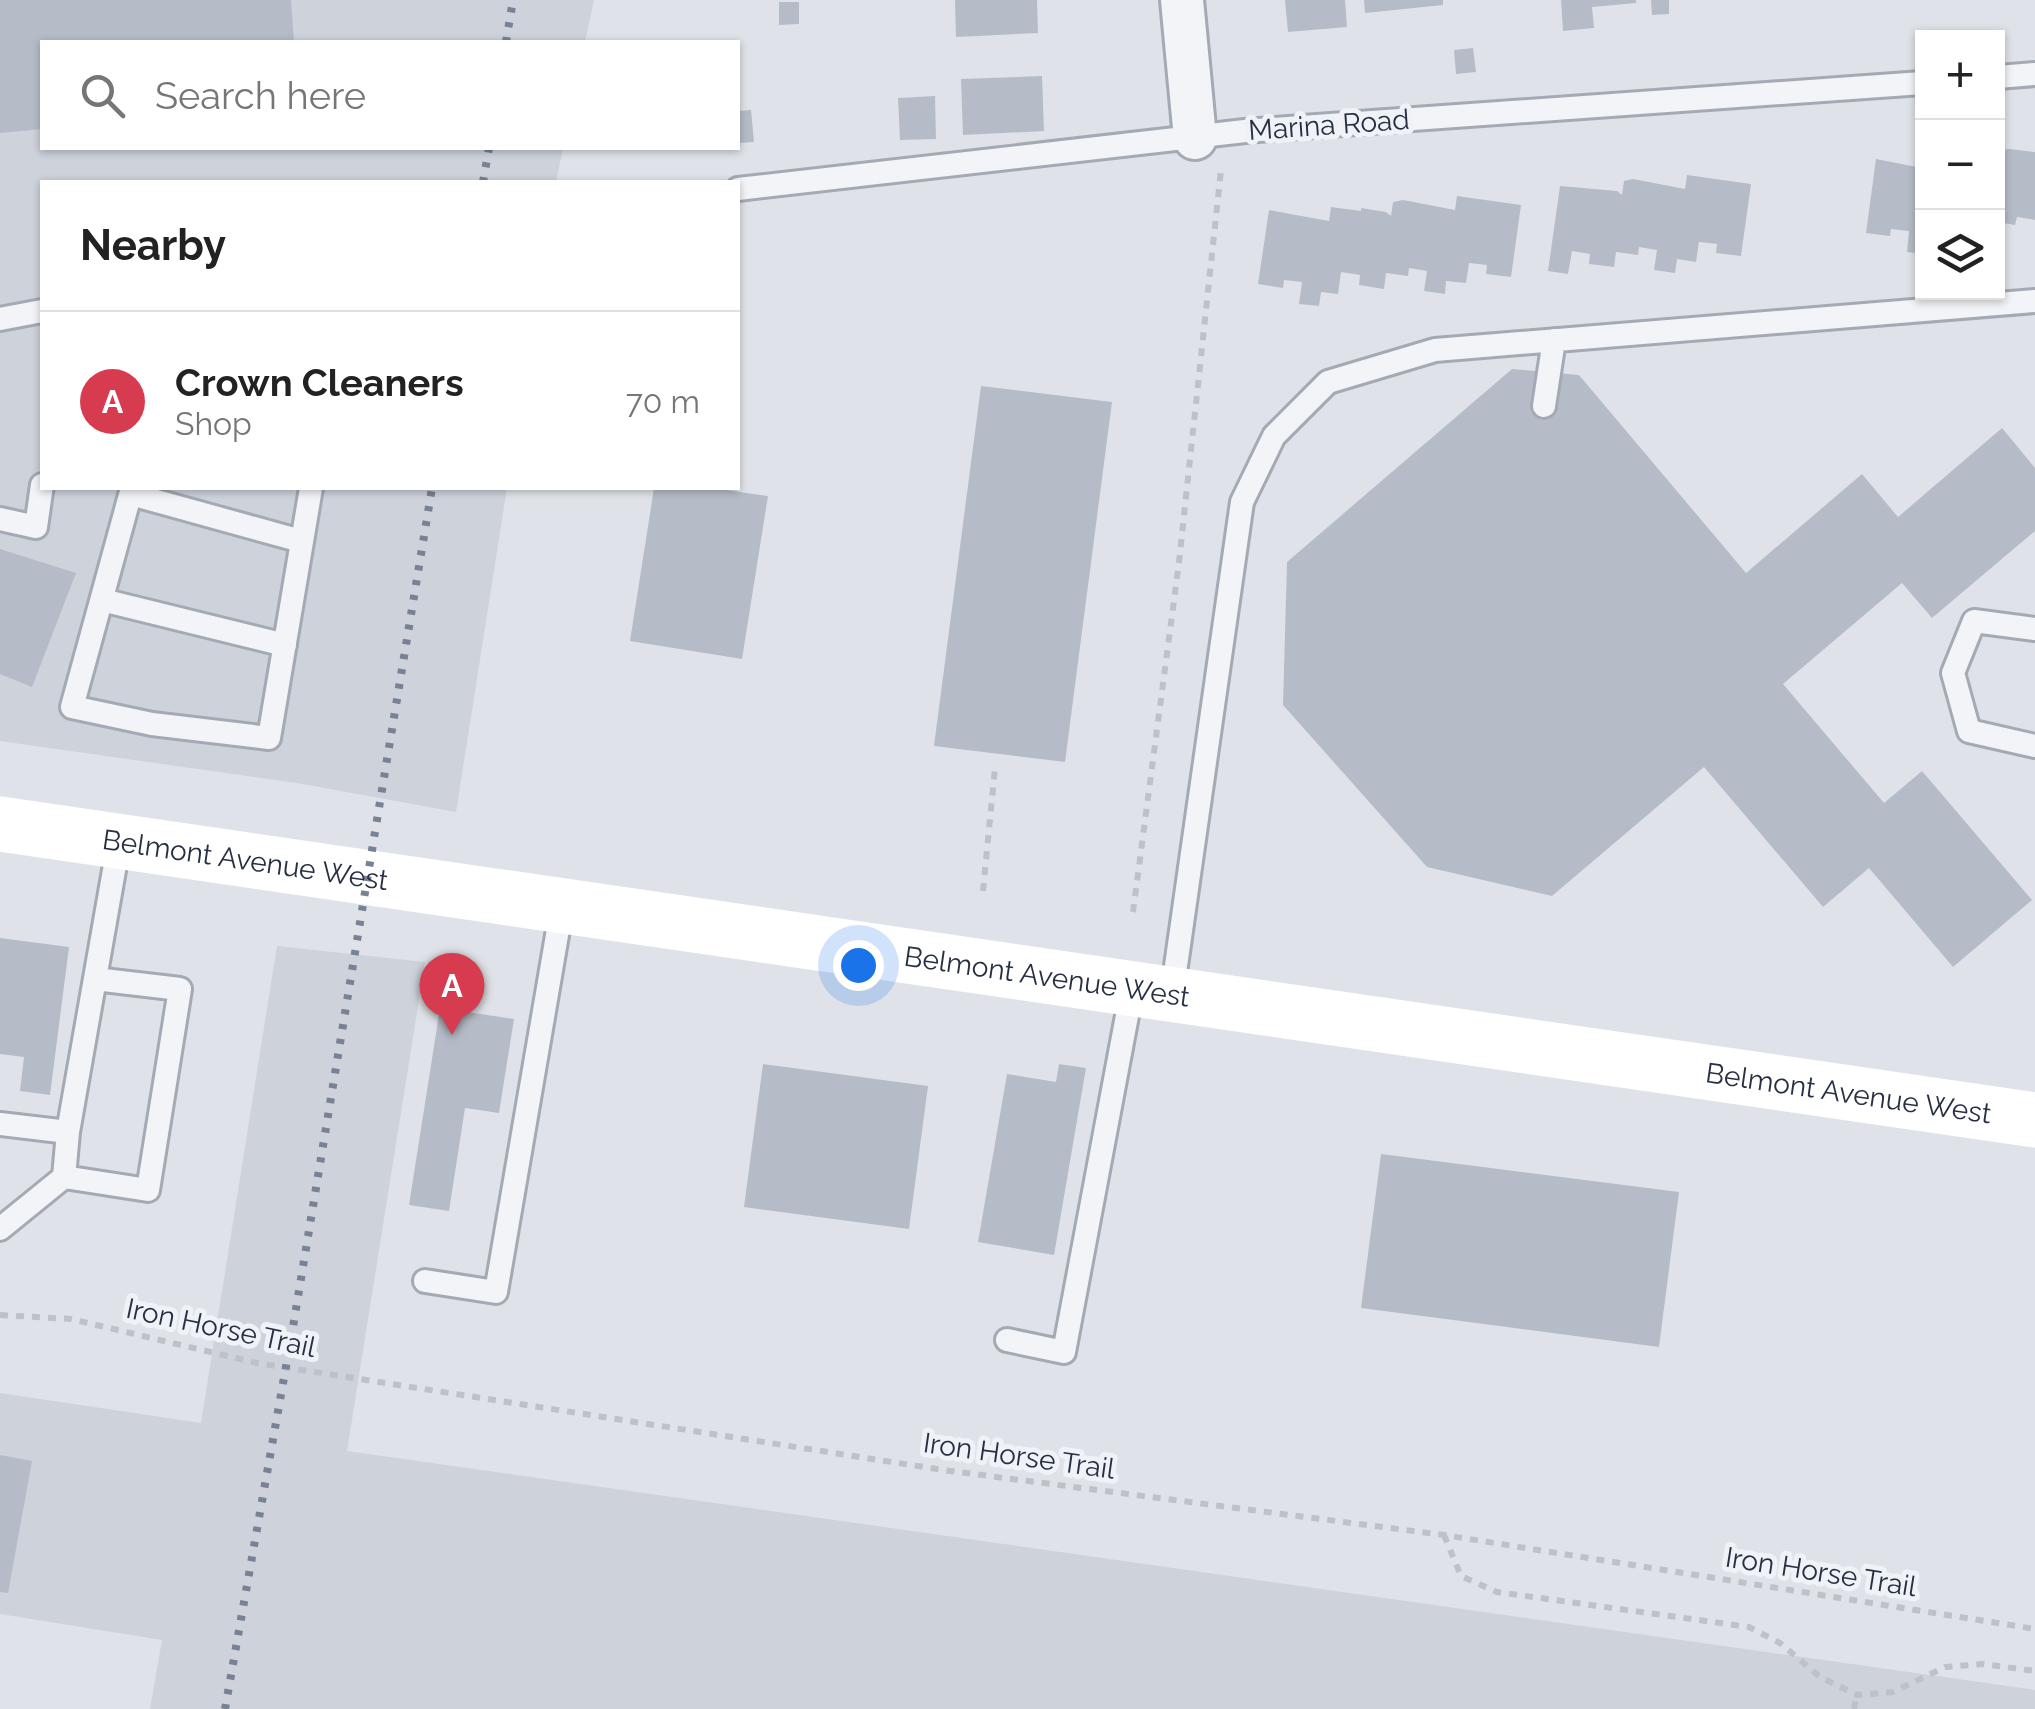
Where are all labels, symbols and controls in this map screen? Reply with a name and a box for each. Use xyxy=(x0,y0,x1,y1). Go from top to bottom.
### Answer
map controls xyxy=(1915,30,2005,300)
button: + xyxy=(1915,30,2005,120)
search box xyxy=(40,40,740,150)
icon: search xyxy=(75,68,130,123)
text: Search here xyxy=(155,73,366,118)
street label: Marina Road xyxy=(1247,103,1411,147)
button: − xyxy=(1915,120,2005,210)
button: layers xyxy=(1915,210,2005,300)
text: Nearby xyxy=(80,221,226,270)
text: Crown Cleaners xyxy=(175,360,464,405)
text: A xyxy=(102,383,123,420)
text: 70 m xyxy=(626,383,700,420)
text: Shop xyxy=(175,405,252,442)
street label: Belmont Avenue West xyxy=(100,823,391,897)
street label: Belmont Avenue West xyxy=(902,939,1193,1013)
your location xyxy=(833,940,884,991)
pin: A xyxy=(420,952,484,1035)
street label: Belmont Avenue West xyxy=(1704,1056,1994,1130)
street label: Iron Horse Trail xyxy=(123,1292,319,1364)
street label: Iron Horse Trail xyxy=(921,1426,1117,1486)
street label: Iron Horse Trail xyxy=(1723,1541,1919,1603)

